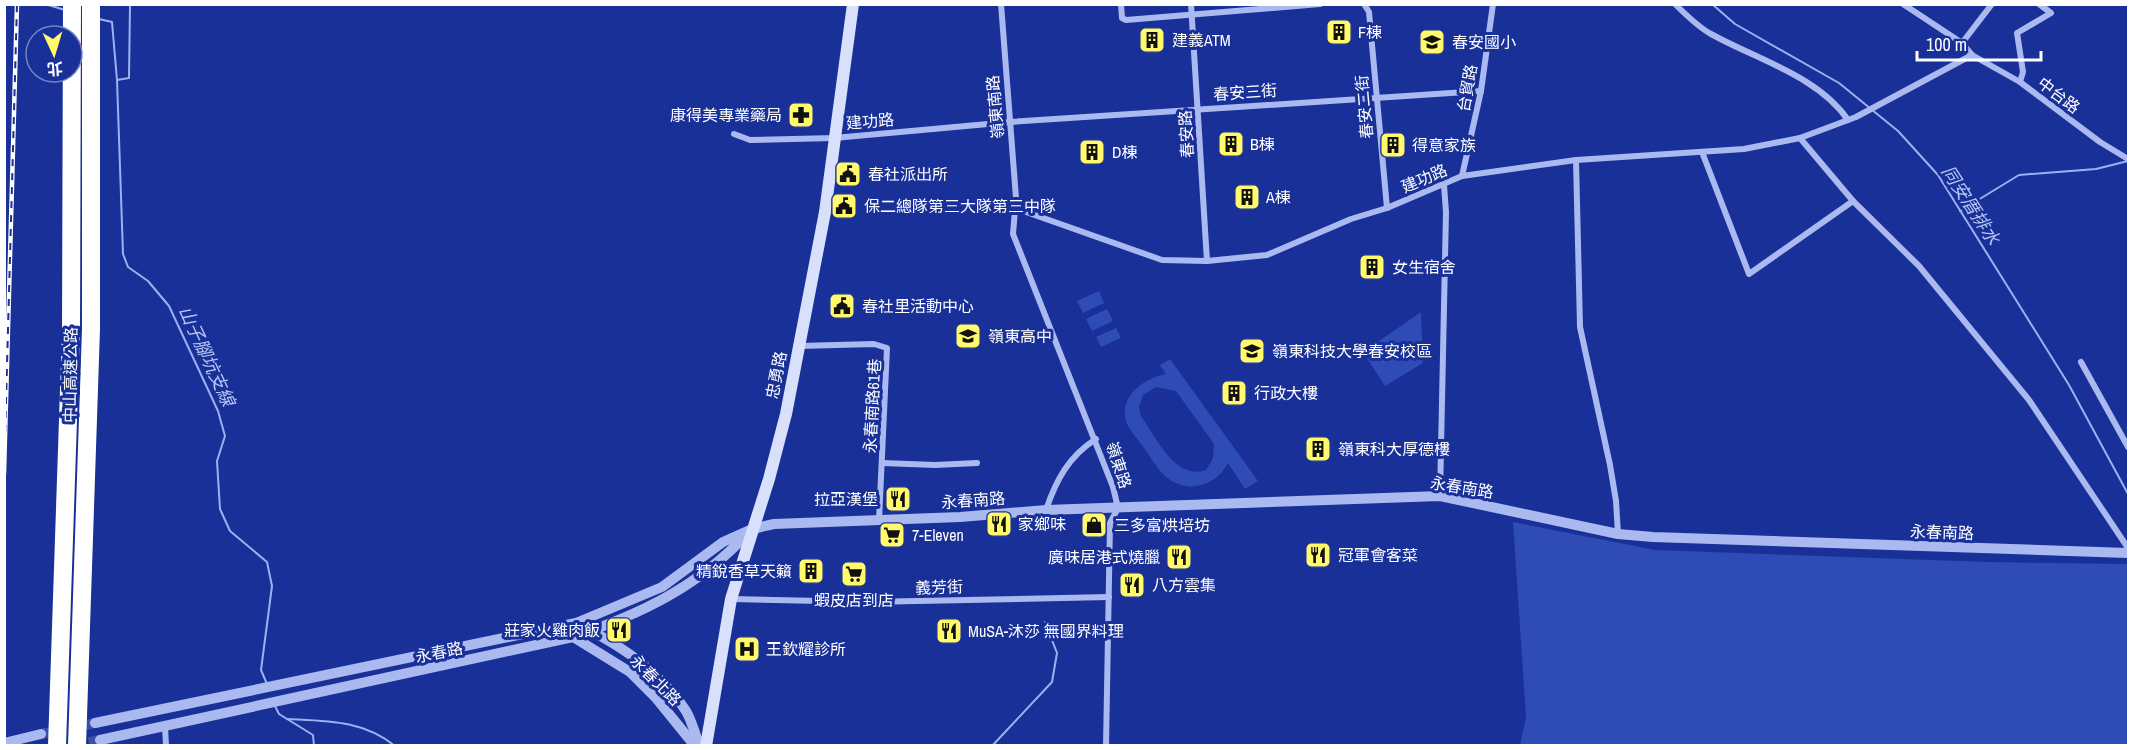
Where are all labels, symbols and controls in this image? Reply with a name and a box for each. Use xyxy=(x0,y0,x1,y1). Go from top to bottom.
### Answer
building icon: F棟 xyxy=(1324,17,1354,47)
place label: F棟 xyxy=(1358,21,1382,43)
north arrow xyxy=(24,24,84,84)
scale bar xyxy=(1917,24,2042,62)
building icon: 建義ATM xyxy=(1137,25,1167,55)
school or university icon: 春安國小 xyxy=(1417,27,1447,57)
place label: 建義ATM xyxy=(1172,29,1231,51)
place label: 春安國小 xyxy=(1452,31,1516,53)
text: 100 m xyxy=(1926,32,1967,57)
text: 北 xyxy=(46,57,64,80)
street label: 台貿路 xyxy=(1452,62,1482,114)
street label: 中台路 xyxy=(2033,72,2085,118)
street label: 嶺東南路 xyxy=(981,74,1009,140)
street label: 春安二街 xyxy=(1350,74,1378,140)
street label: 春安三街 xyxy=(1212,79,1278,105)
pharmacy icon: 康得美專業藥局 xyxy=(786,100,816,130)
place label: 康得美專業藥局 xyxy=(670,104,782,126)
street label: 建功路 xyxy=(845,108,895,134)
street label: 春安路 xyxy=(1174,109,1198,159)
building icon: B棟 xyxy=(1216,129,1246,159)
building icon: 得意家族 xyxy=(1378,130,1408,160)
place label: B棟 xyxy=(1250,133,1275,155)
place label: 得意家族 xyxy=(1412,134,1476,156)
building icon: D棟 xyxy=(1077,137,1107,167)
place label: D棟 xyxy=(1112,141,1137,163)
street label: 建功路 xyxy=(1398,158,1450,198)
public building icon: 春社派出所 xyxy=(833,159,863,189)
water label: 同安厝排水 xyxy=(1936,160,2007,250)
place label: 春社派出所 xyxy=(868,163,948,185)
building icon: A棟 xyxy=(1232,182,1262,212)
place label: A棟 xyxy=(1265,186,1291,208)
public building icon: 保二總隊第三大隊第三中隊 xyxy=(829,191,859,221)
place label: 保二總隊第三大隊第三中隊 xyxy=(864,195,1056,217)
building icon: 女生宿舍 xyxy=(1357,252,1387,282)
place label: 女生宿舍 xyxy=(1392,256,1456,278)
public building icon: 春社里活動中心 xyxy=(827,291,857,321)
place label: 春社里活動中心 xyxy=(862,295,974,317)
water label: 山子腳坑支線 xyxy=(173,302,242,412)
school or university icon: 嶺東高中 xyxy=(953,321,983,351)
place label: 嶺東高中 xyxy=(988,325,1052,347)
street label: 中山高速公路 xyxy=(58,327,82,423)
school or university icon: 嶺東科技大學春安校區 xyxy=(1237,336,1267,366)
place label: 嶺東科技大學春安校區 xyxy=(1272,340,1432,362)
street label: 忠勇路 xyxy=(761,349,791,401)
street label: 永春南路61巷 xyxy=(859,358,885,454)
building icon: 行政大樓 xyxy=(1219,378,1249,408)
place label: 行政大樓 xyxy=(1254,382,1318,404)
building icon: 嶺東科大厚德樓 xyxy=(1303,434,1333,464)
place label: 嶺東科大厚德樓 xyxy=(1338,438,1450,460)
street label: 嶺東路 xyxy=(1101,439,1137,491)
street label: 永春南路 xyxy=(1429,471,1495,503)
restaurant icon: 拉亞漢堡 xyxy=(883,484,913,514)
street label: 永春南路 xyxy=(940,487,1006,513)
place label: 拉亞漢堡 xyxy=(814,488,878,510)
restaurant icon: 家鄉味 xyxy=(984,509,1014,539)
shop icon: 三多富烘培坊 xyxy=(1079,510,1109,540)
place label: 家鄉味 xyxy=(1018,513,1066,535)
place label: 三多富烘培坊 xyxy=(1114,514,1210,536)
supermarket icon: 7-Eleven xyxy=(877,520,907,550)
street label: 永春南路 xyxy=(1910,520,1974,544)
place label: 7-Eleven xyxy=(912,524,964,546)
restaurant icon: 冠軍會客菜 xyxy=(1303,540,1333,570)
restaurant icon: 廣味居港式燒臘 xyxy=(1164,542,1194,572)
place label: 冠軍會客菜 xyxy=(1338,544,1418,566)
place label: 廣味居港式燒臘 xyxy=(1048,546,1160,568)
building icon: 精銳香草天籟 xyxy=(796,556,826,586)
supermarket icon: 蝦皮店到店 xyxy=(839,559,869,589)
place label: 精銳香草天籟 xyxy=(696,560,792,582)
restaurant icon: 八方雲集 xyxy=(1117,570,1147,600)
place label: 八方雲集 xyxy=(1152,574,1216,596)
street label: 義芳街 xyxy=(915,575,963,599)
place label: 蝦皮店到店 xyxy=(814,589,894,611)
restaurant icon: 莊家火雞肉飯 xyxy=(604,615,634,645)
restaurant icon: MuSA-沐莎 無國界料理 xyxy=(934,616,964,646)
place label: 莊家火雞肉飯 xyxy=(504,619,600,641)
place label: MuSA-沐莎 無國界料理 xyxy=(968,620,1124,642)
hospital icon: 王欽耀診所 xyxy=(732,634,762,664)
street label: 永春路 xyxy=(413,637,465,667)
place label: 王欽耀診所 xyxy=(766,638,846,660)
street label: 永春北路 xyxy=(626,650,686,710)

